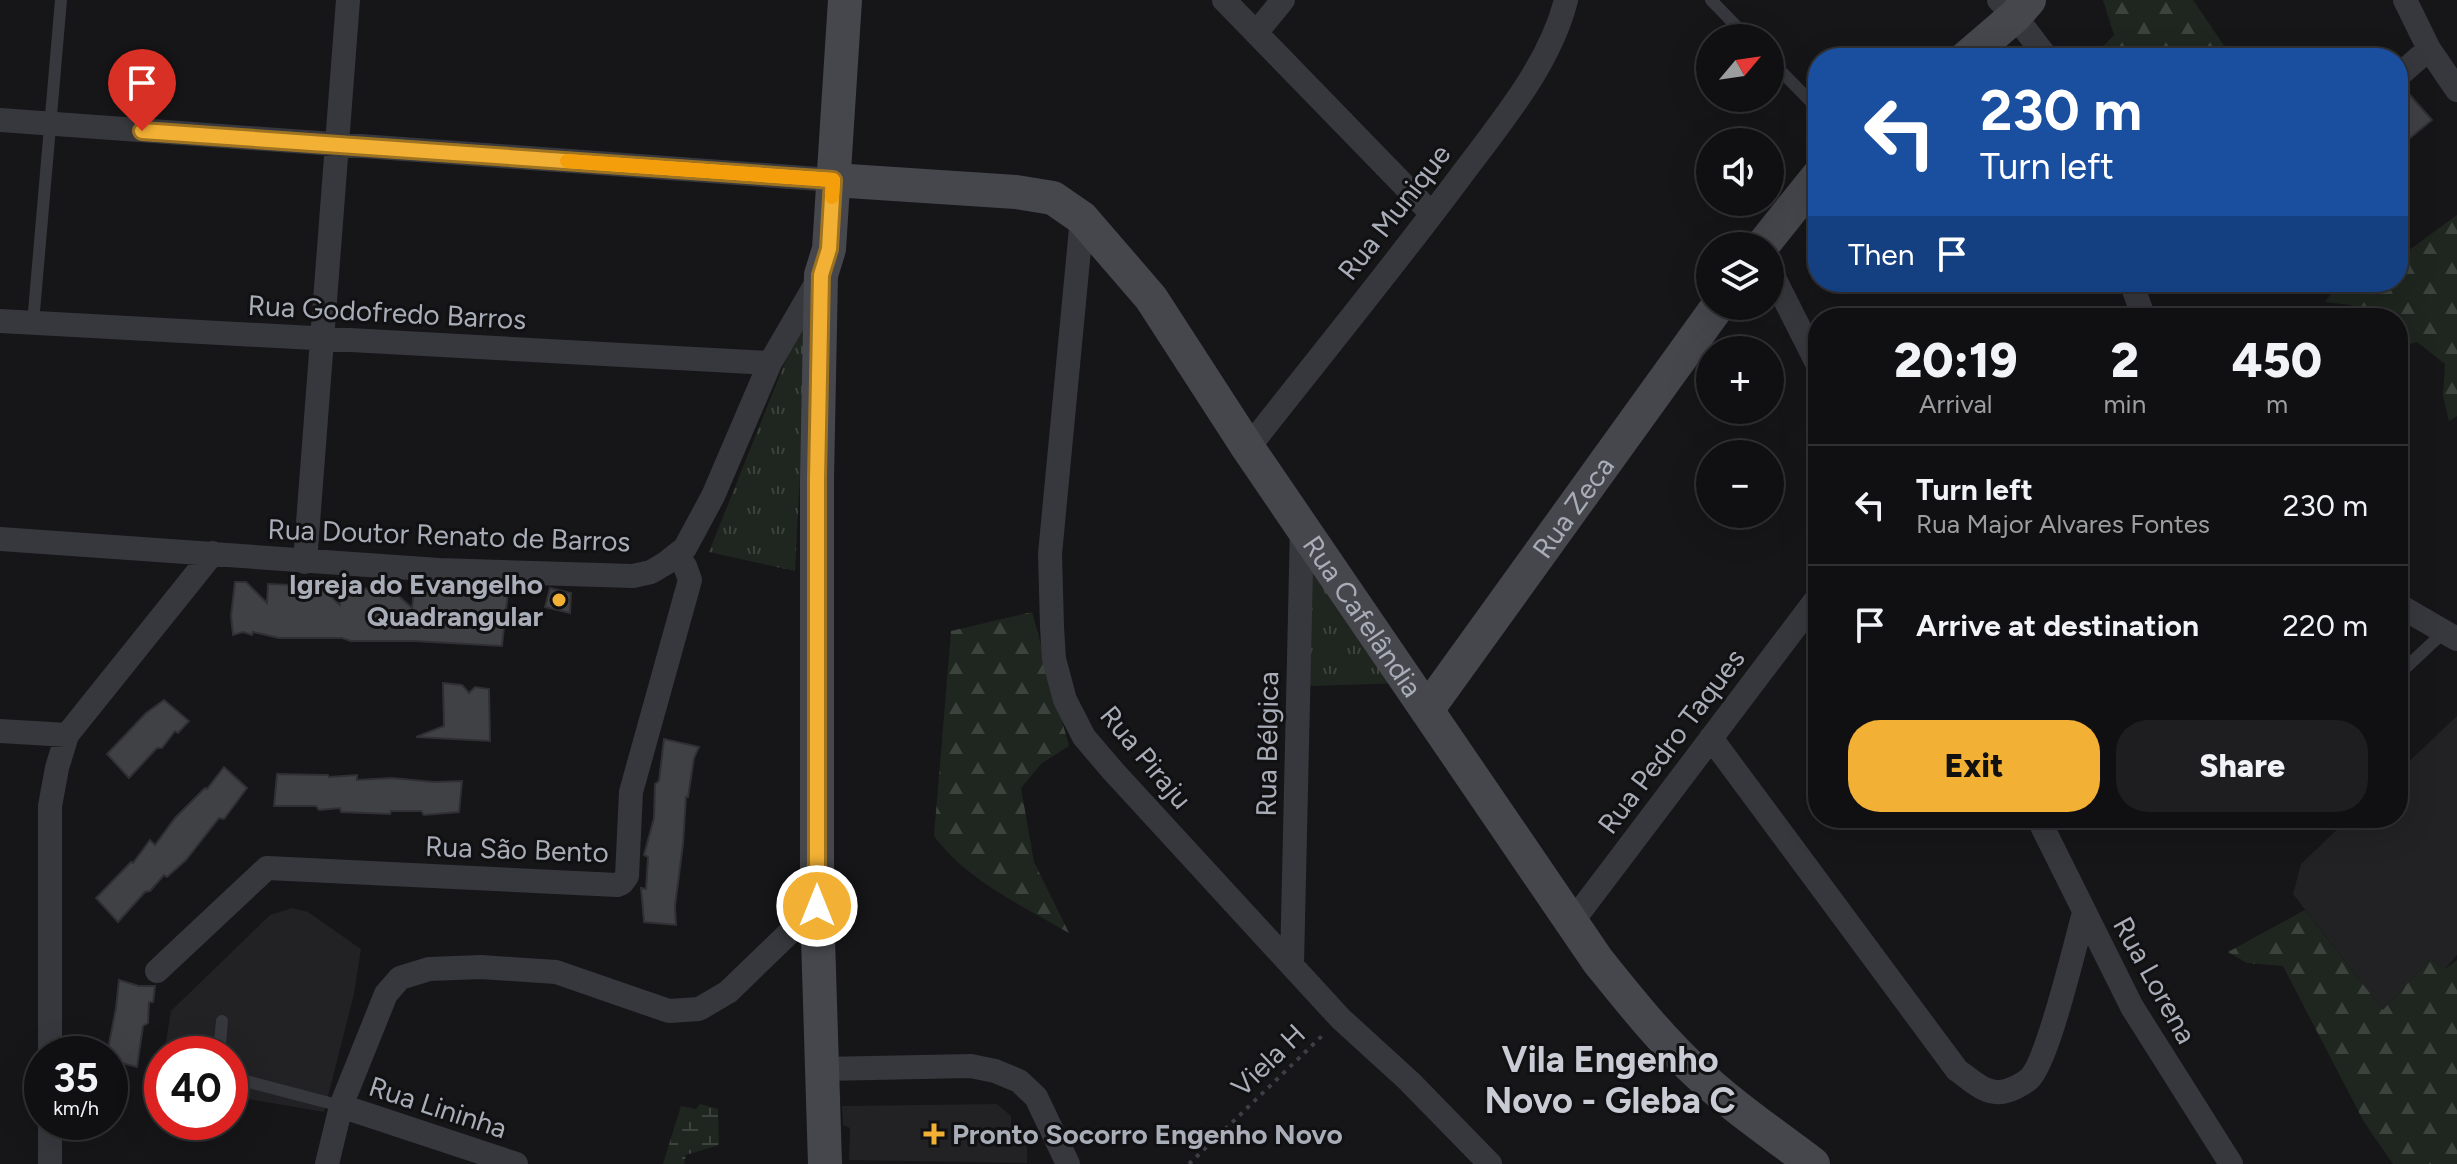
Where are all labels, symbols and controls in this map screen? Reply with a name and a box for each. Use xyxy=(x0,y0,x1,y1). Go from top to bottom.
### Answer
north arrow xyxy=(1696,24,1784,112)
map controls xyxy=(1696,24,1784,528)
pin xyxy=(108,49,176,131)
icon: arrive xyxy=(120,61,164,105)
text: 230 m xyxy=(1980,77,2142,144)
icon: left xyxy=(1848,80,1952,184)
button: sound xyxy=(1696,128,1784,216)
street label: Rua Munique xyxy=(1330,137,1458,287)
text: Turn left xyxy=(1980,145,2114,188)
button: layers xyxy=(1696,232,1784,320)
icon: arrive xyxy=(1930,232,1974,276)
text: Then xyxy=(1848,236,1914,273)
street label: Rua Godofredo Barros xyxy=(247,288,527,336)
text: 20:19 xyxy=(1894,331,2018,389)
text: 2 xyxy=(2111,331,2139,389)
text: 450 xyxy=(2232,331,2322,389)
button: + xyxy=(1696,336,1784,424)
text: Arrival xyxy=(1919,388,1992,420)
text: min xyxy=(2103,388,2146,420)
text: m xyxy=(2266,388,2288,420)
button: − xyxy=(1696,440,1784,528)
street label: Rua Zeca xyxy=(1525,450,1621,565)
text: Turn left xyxy=(1916,471,2033,508)
icon: left xyxy=(1848,483,1892,527)
text: 230 m xyxy=(2283,487,2368,524)
text: Rua Major Alvares Fontes xyxy=(1916,508,2210,540)
street label: Rua Doutor Renato de Barros xyxy=(267,512,631,558)
street label: Rua Cafelândia xyxy=(1296,529,1430,703)
place label: Igreja do Evangelho Quadrangular xyxy=(289,567,543,633)
marker: Igreja do Evangelho Quadrangular xyxy=(550,591,568,609)
icon: arrive xyxy=(1848,603,1892,647)
text: Arrive at destination xyxy=(1916,607,2199,644)
text: 220 m xyxy=(2282,607,2368,644)
street label: Rua Pedro Taques xyxy=(1590,642,1752,840)
street label: Rua Bélgica xyxy=(1249,671,1285,817)
street label: Rua Piraju xyxy=(1093,699,1199,815)
button: Exit xyxy=(1848,720,2100,812)
button: Share xyxy=(2116,720,2368,812)
street label: Rua São Bento xyxy=(425,829,609,869)
position arrow xyxy=(775,864,859,948)
street label: Rua Lorena xyxy=(2106,911,2204,1049)
street label: Viela H xyxy=(1224,1017,1312,1103)
speed limit sign: 40 xyxy=(144,1036,248,1140)
district label: Vila Engenho Novo - Gleba C xyxy=(1485,1038,1736,1122)
text: 35 xyxy=(53,1054,99,1102)
street label: Rua Lininha xyxy=(365,1069,511,1145)
text: km/h xyxy=(53,1096,99,1120)
place label: Pronto Socorro Engenho Novo xyxy=(952,1117,1343,1151)
marker: Pronto Socorro Engenho Novo xyxy=(923,1123,945,1145)

